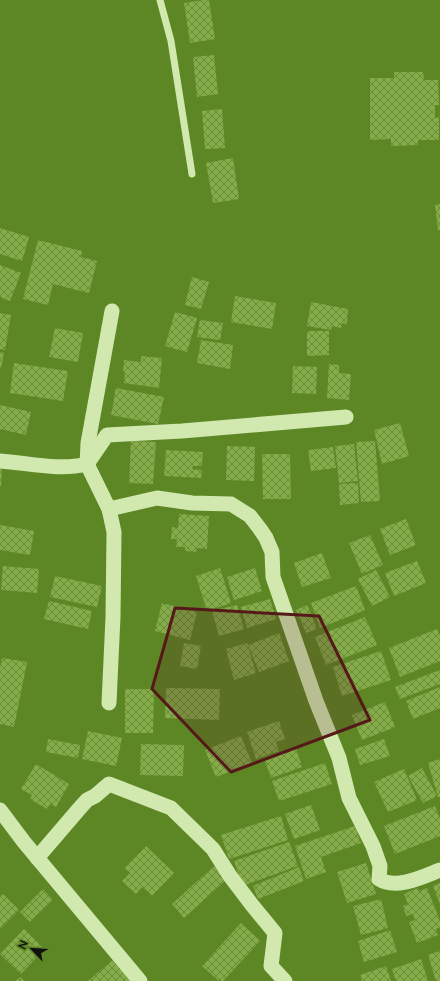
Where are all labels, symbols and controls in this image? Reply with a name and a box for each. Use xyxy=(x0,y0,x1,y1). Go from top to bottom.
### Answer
north arrow xyxy=(12,929,52,969)
text: N xyxy=(15,938,30,951)

